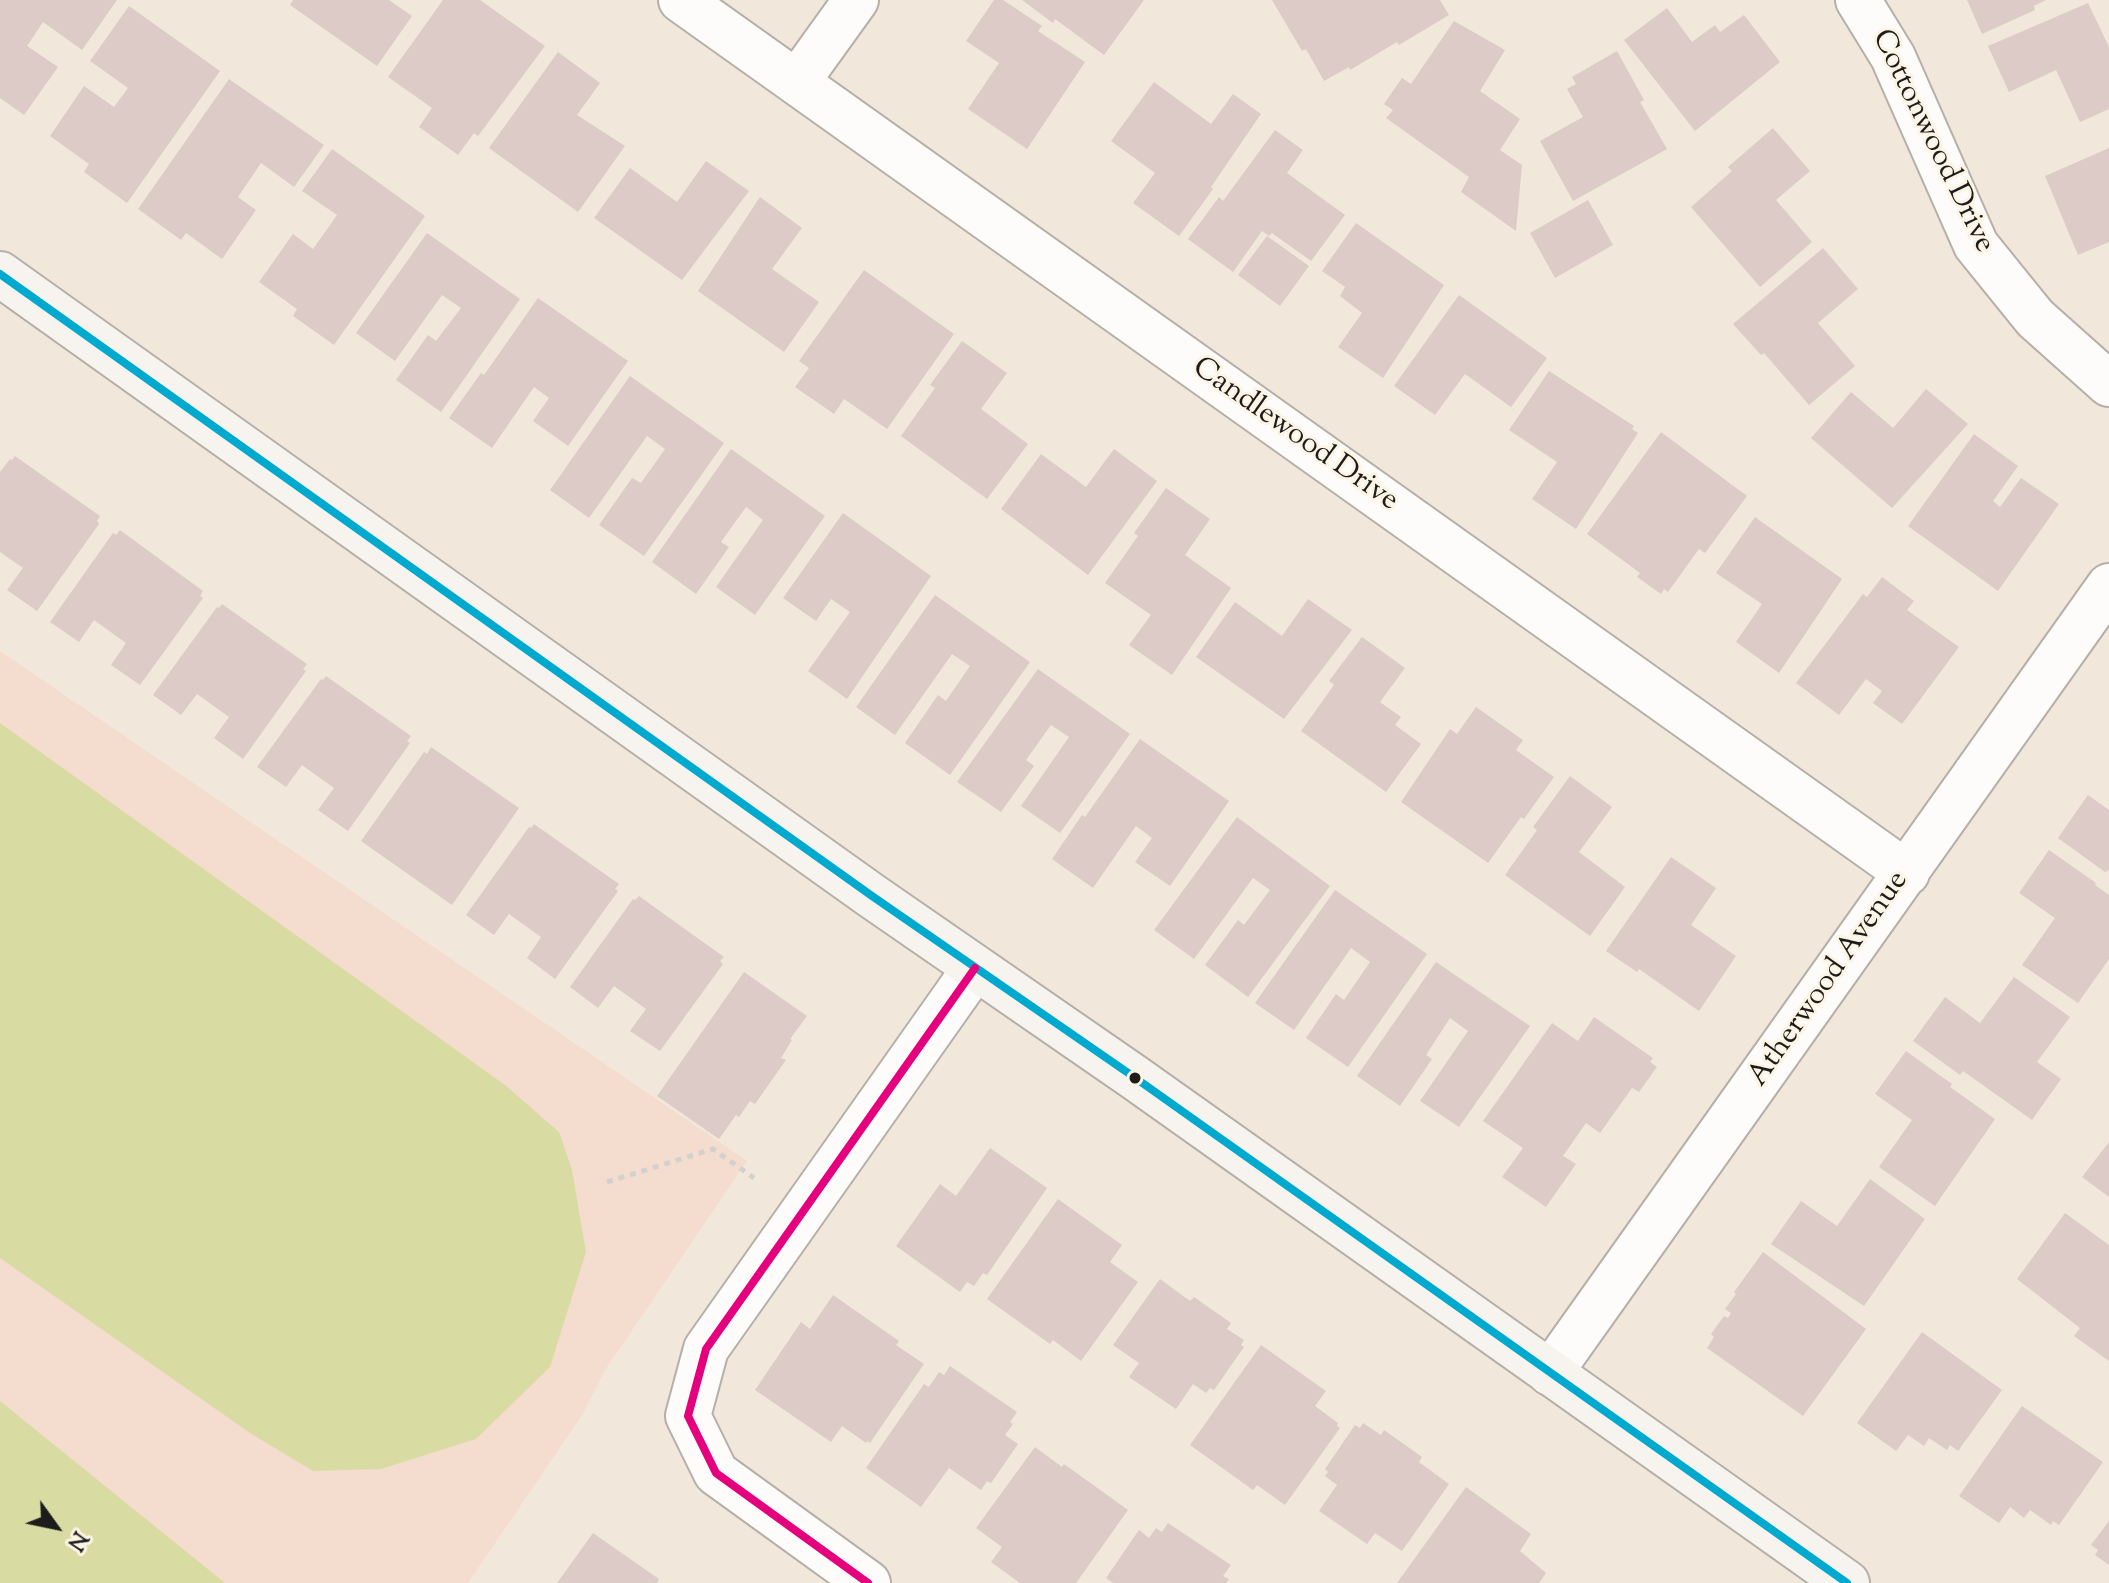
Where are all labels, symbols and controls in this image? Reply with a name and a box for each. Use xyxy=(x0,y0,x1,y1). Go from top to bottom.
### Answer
street label: Cottonwood Drive xyxy=(1861,25,2001,259)
street label: Candlewood Drive xyxy=(1184,351,1404,521)
street label: Atherwood Avenue xyxy=(1742,865,1918,1095)
unlabelled marker xyxy=(1127,1070,1143,1086)
north arrow xyxy=(16,1487,96,1567)
text: N xyxy=(58,1524,94,1556)

